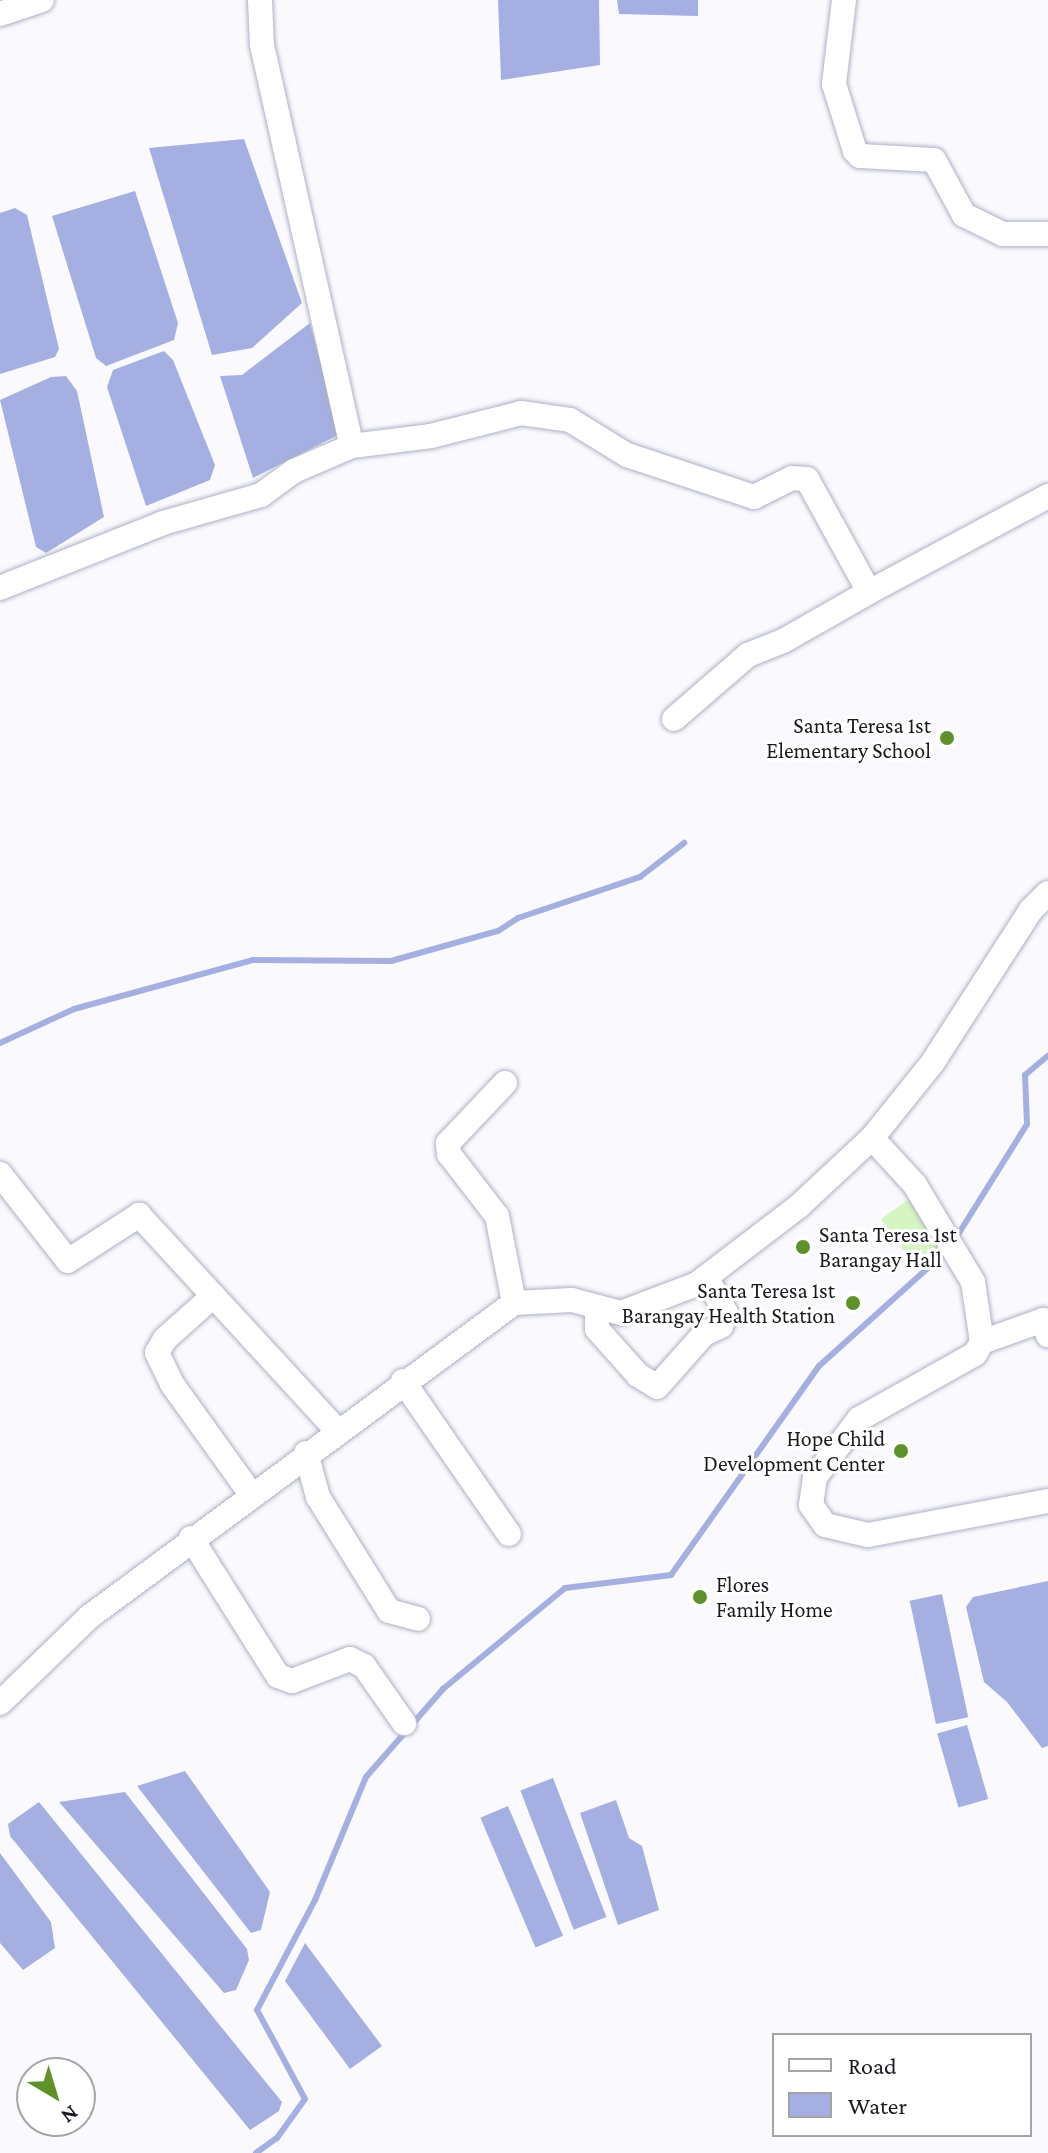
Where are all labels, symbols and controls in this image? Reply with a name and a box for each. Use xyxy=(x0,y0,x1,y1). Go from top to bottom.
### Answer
place label: Santa Teresa 1st Elementary School xyxy=(766,712,931,764)
marker: Santa Teresa 1st Elementary School xyxy=(938,729,956,747)
place label: Santa Teresa 1st Barangay Hall xyxy=(819,1221,957,1272)
marker: Santa Teresa 1st Barangay Hall xyxy=(794,1238,812,1256)
place label: Santa Teresa 1st Barangay Health Station xyxy=(622,1277,835,1328)
marker: Santa Teresa 1st Barangay Health Station xyxy=(842,1292,864,1314)
place label: Hope Child Development Center xyxy=(703,1425,885,1476)
marker: Hope Child Development Center xyxy=(892,1442,910,1460)
place label: Flores Family Home xyxy=(716,1571,833,1622)
marker: Flores Family Home xyxy=(691,1588,709,1606)
legend xyxy=(772,2033,1032,2137)
text: Road xyxy=(848,2052,897,2079)
north arrow xyxy=(16,2057,96,2137)
text: Water xyxy=(848,2092,907,2119)
text: N xyxy=(56,2100,83,2129)

